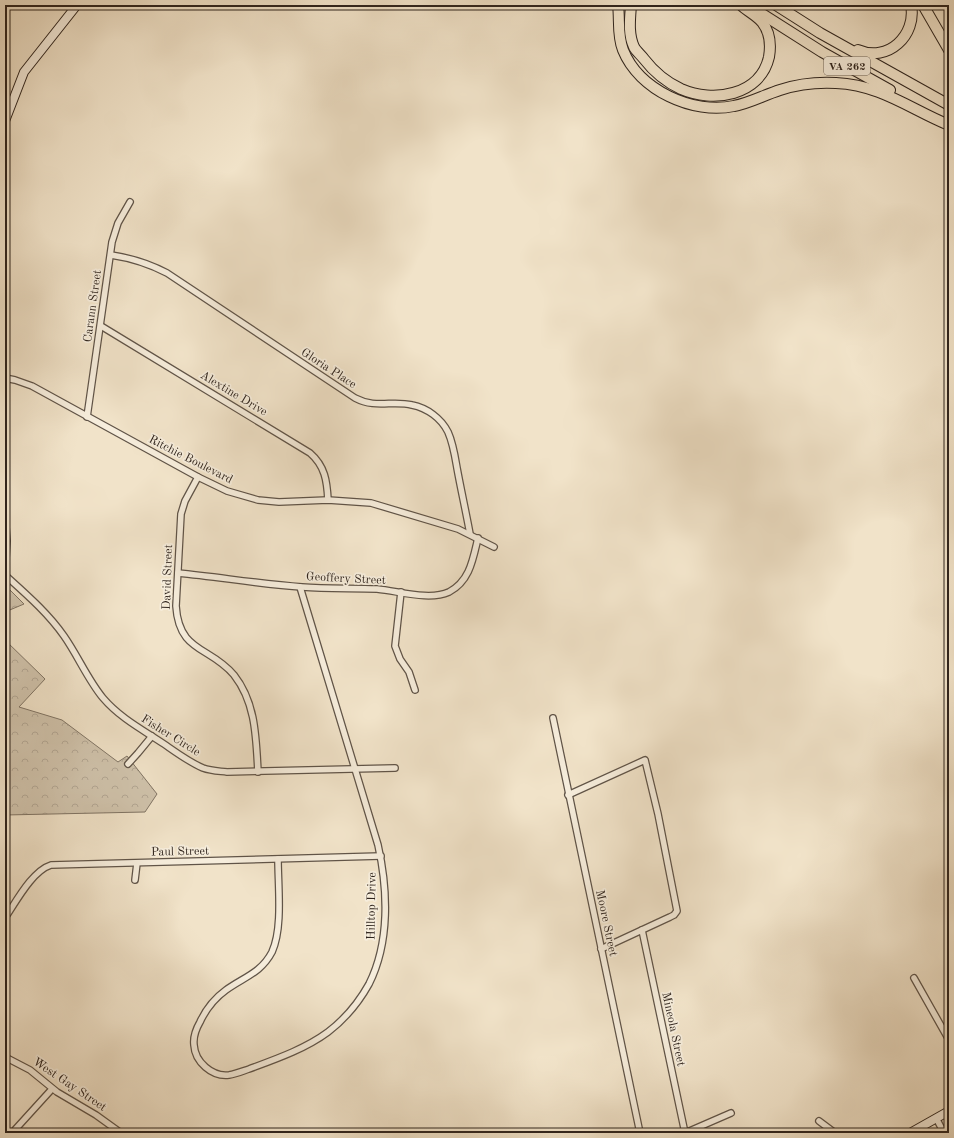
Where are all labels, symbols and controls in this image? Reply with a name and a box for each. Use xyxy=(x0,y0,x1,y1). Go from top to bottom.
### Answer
road number: VA 262 xyxy=(824,57,870,75)
street label: Carann Street xyxy=(82,269,104,343)
street label: Gloria Place xyxy=(299,347,359,391)
street label: Alextine Drive xyxy=(198,369,269,419)
street label: Ritchie Boulevard xyxy=(147,434,234,486)
street label: David Street xyxy=(161,544,175,610)
street label: Geoffery Street xyxy=(306,571,386,587)
street label: Fisher Circle xyxy=(139,713,202,759)
street label: Paul Street xyxy=(151,845,209,859)
street label: Hilltop Drive xyxy=(365,872,379,940)
street label: Moore Street xyxy=(593,889,619,957)
street label: Mineola Street xyxy=(659,991,687,1067)
street label: West Gay Street xyxy=(30,1056,108,1114)

